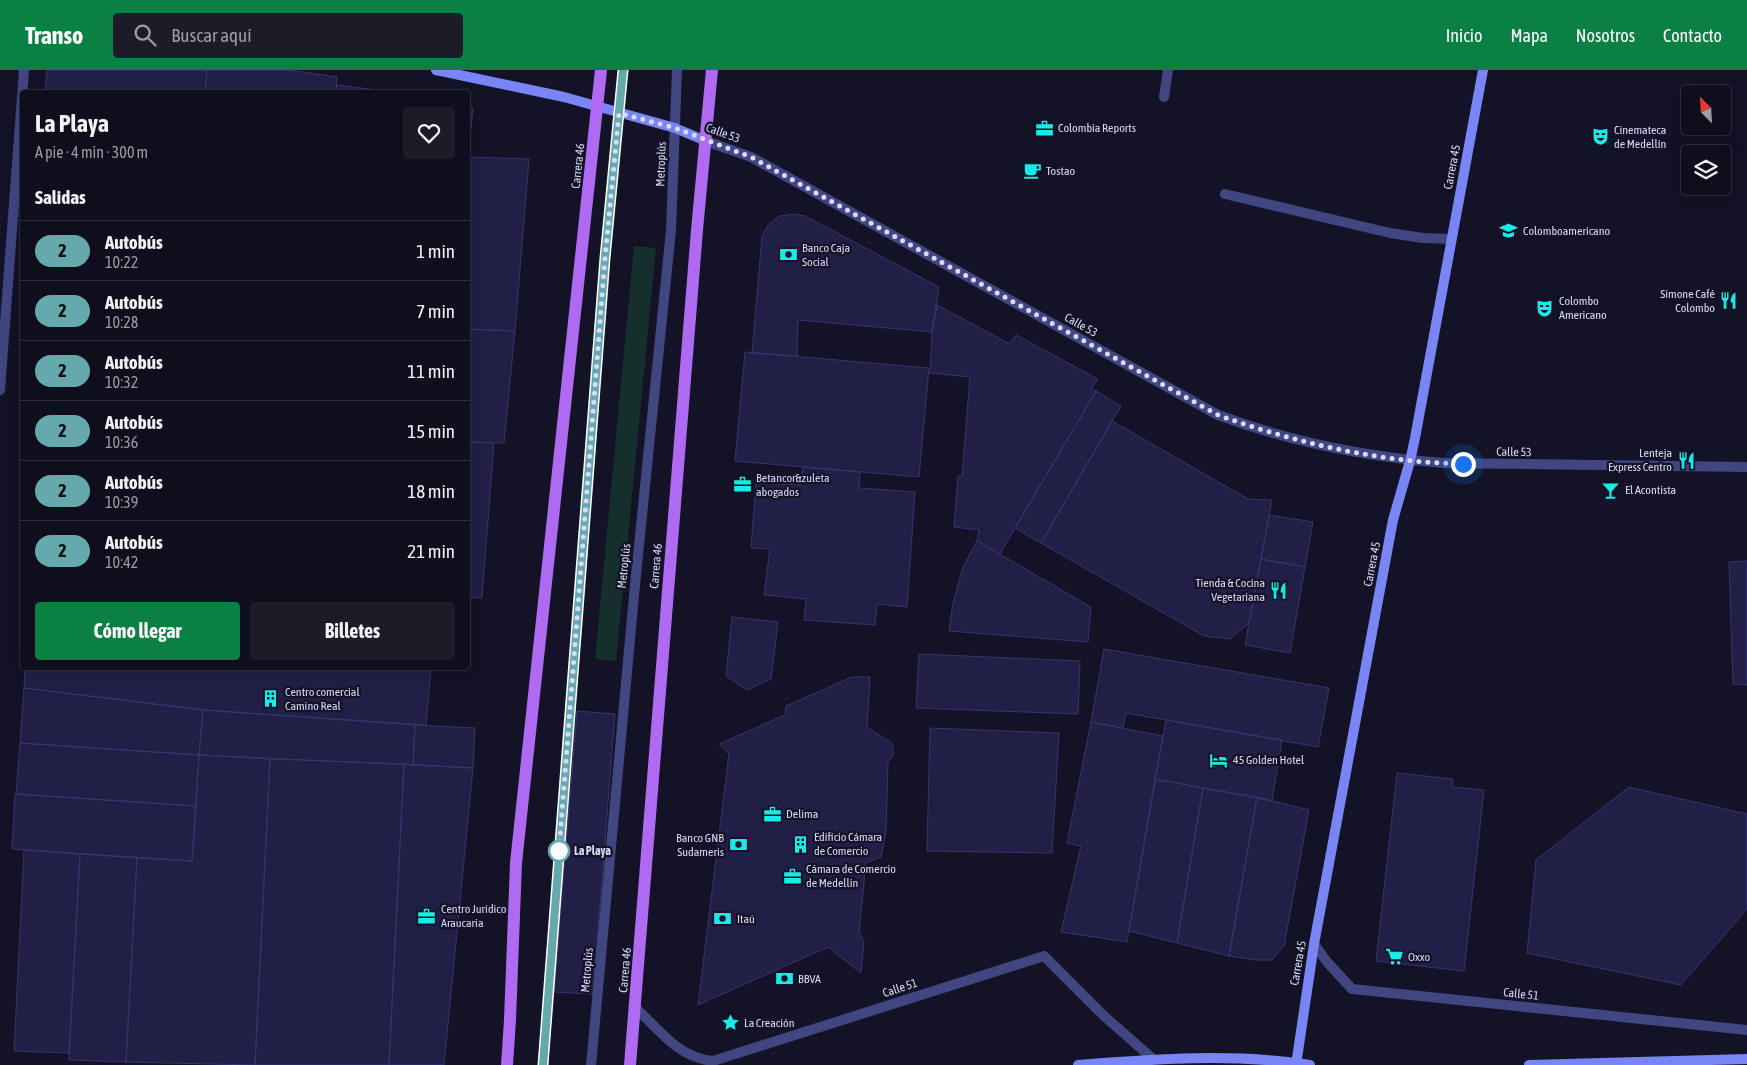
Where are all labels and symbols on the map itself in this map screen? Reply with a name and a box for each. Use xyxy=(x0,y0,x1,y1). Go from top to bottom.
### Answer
north arrow xyxy=(1681,85,1731,135)
office icon: Colombia Reports xyxy=(1034,118,1054,138)
street label: Calle 53 xyxy=(704,120,742,146)
place label: Colombia Reports xyxy=(1058,121,1136,135)
place label: Cinemateca de Medellín xyxy=(1614,123,1666,151)
theatre icon: Cinemateca de Medellín xyxy=(1590,127,1610,147)
street label: Metroplús xyxy=(653,141,669,187)
street label: Carrera 46 xyxy=(569,142,587,189)
street label: Carrera 45 xyxy=(1441,143,1463,191)
cafe icon: Tostao xyxy=(1022,161,1042,181)
place label: Tostao xyxy=(1046,164,1075,178)
school or university icon: Colomboamericano xyxy=(1499,221,1519,241)
place label: Colomboamericano xyxy=(1523,224,1611,238)
place label: Banco Caja Social xyxy=(802,241,850,269)
bank icon: Banco Caja Social xyxy=(778,245,798,265)
place label: Simone Café Colombo xyxy=(1660,287,1715,315)
restaurant icon: Simone Café Colombo xyxy=(1719,291,1739,311)
place label: Colombo Americano xyxy=(1559,294,1607,322)
theatre icon: Colombo Americano xyxy=(1535,298,1555,318)
street label: Calle 53 xyxy=(1062,310,1100,340)
street label: Calle 53 xyxy=(1496,445,1532,459)
place label: Lenteja Express Centro xyxy=(1608,446,1672,474)
restaurant icon: Lenteja Express Centro xyxy=(1676,450,1696,470)
your location xyxy=(1451,452,1476,477)
place label: Betancor&zuleta abogados xyxy=(756,471,830,499)
office icon: Betancor&zuleta abogados xyxy=(732,475,752,495)
bar icon: El Acontista xyxy=(1601,480,1621,500)
place label: El Acontista xyxy=(1625,483,1676,497)
street label: Carrera 45 xyxy=(1361,540,1383,588)
street label: Carrera 46 xyxy=(647,542,665,589)
street label: Metroplús xyxy=(615,543,633,589)
place label: Tienda & Cocina Vegetariana xyxy=(1196,576,1265,604)
restaurant icon: Tienda & Cocina Vegetariana xyxy=(1269,580,1289,600)
place label: Centro comercial Camino Real xyxy=(285,685,360,713)
building icon: Centro comercial Camino Real xyxy=(261,689,281,709)
hotel icon: 45 Golden Hotel xyxy=(1209,750,1229,770)
place label: 45 Golden Hotel xyxy=(1233,753,1305,767)
office icon: Delima xyxy=(762,804,782,824)
place label: Delima xyxy=(786,807,818,821)
place label: Edificio Cámara de Comercio xyxy=(814,830,882,858)
place label: Banco GNB Sudameris xyxy=(676,831,724,859)
building icon: Edificio Cámara de Comercio xyxy=(790,834,810,854)
bank icon: Banco GNB Sudameris xyxy=(728,835,748,855)
marker: La Playa xyxy=(548,840,570,862)
place label: La Playa xyxy=(574,844,611,858)
place label: Cámara de Comercio de Medellín xyxy=(806,862,896,890)
office icon: Cámara de Comercio de Medellín xyxy=(782,866,802,886)
place label: Centro Jurídico Araucaria xyxy=(441,902,507,930)
office icon: Centro Jurídico Araucaria xyxy=(417,906,437,926)
bank icon: Itaú xyxy=(713,909,733,929)
place label: Itaú xyxy=(737,912,755,926)
street label: Carrera 45 xyxy=(1287,939,1309,987)
street label: Carrera 46 xyxy=(616,946,634,993)
street label: Metroplús xyxy=(578,947,596,993)
supermarket icon: Oxxo xyxy=(1384,947,1404,967)
place label: Oxxo xyxy=(1408,950,1431,964)
bank icon: BBVA xyxy=(774,969,794,989)
place label: BBVA xyxy=(798,972,821,986)
street label: Calle 51 xyxy=(881,976,919,1000)
street label: Calle 51 xyxy=(1503,985,1540,1003)
place icon: La Creación xyxy=(720,1013,740,1033)
place label: La Creación xyxy=(744,1016,795,1030)

